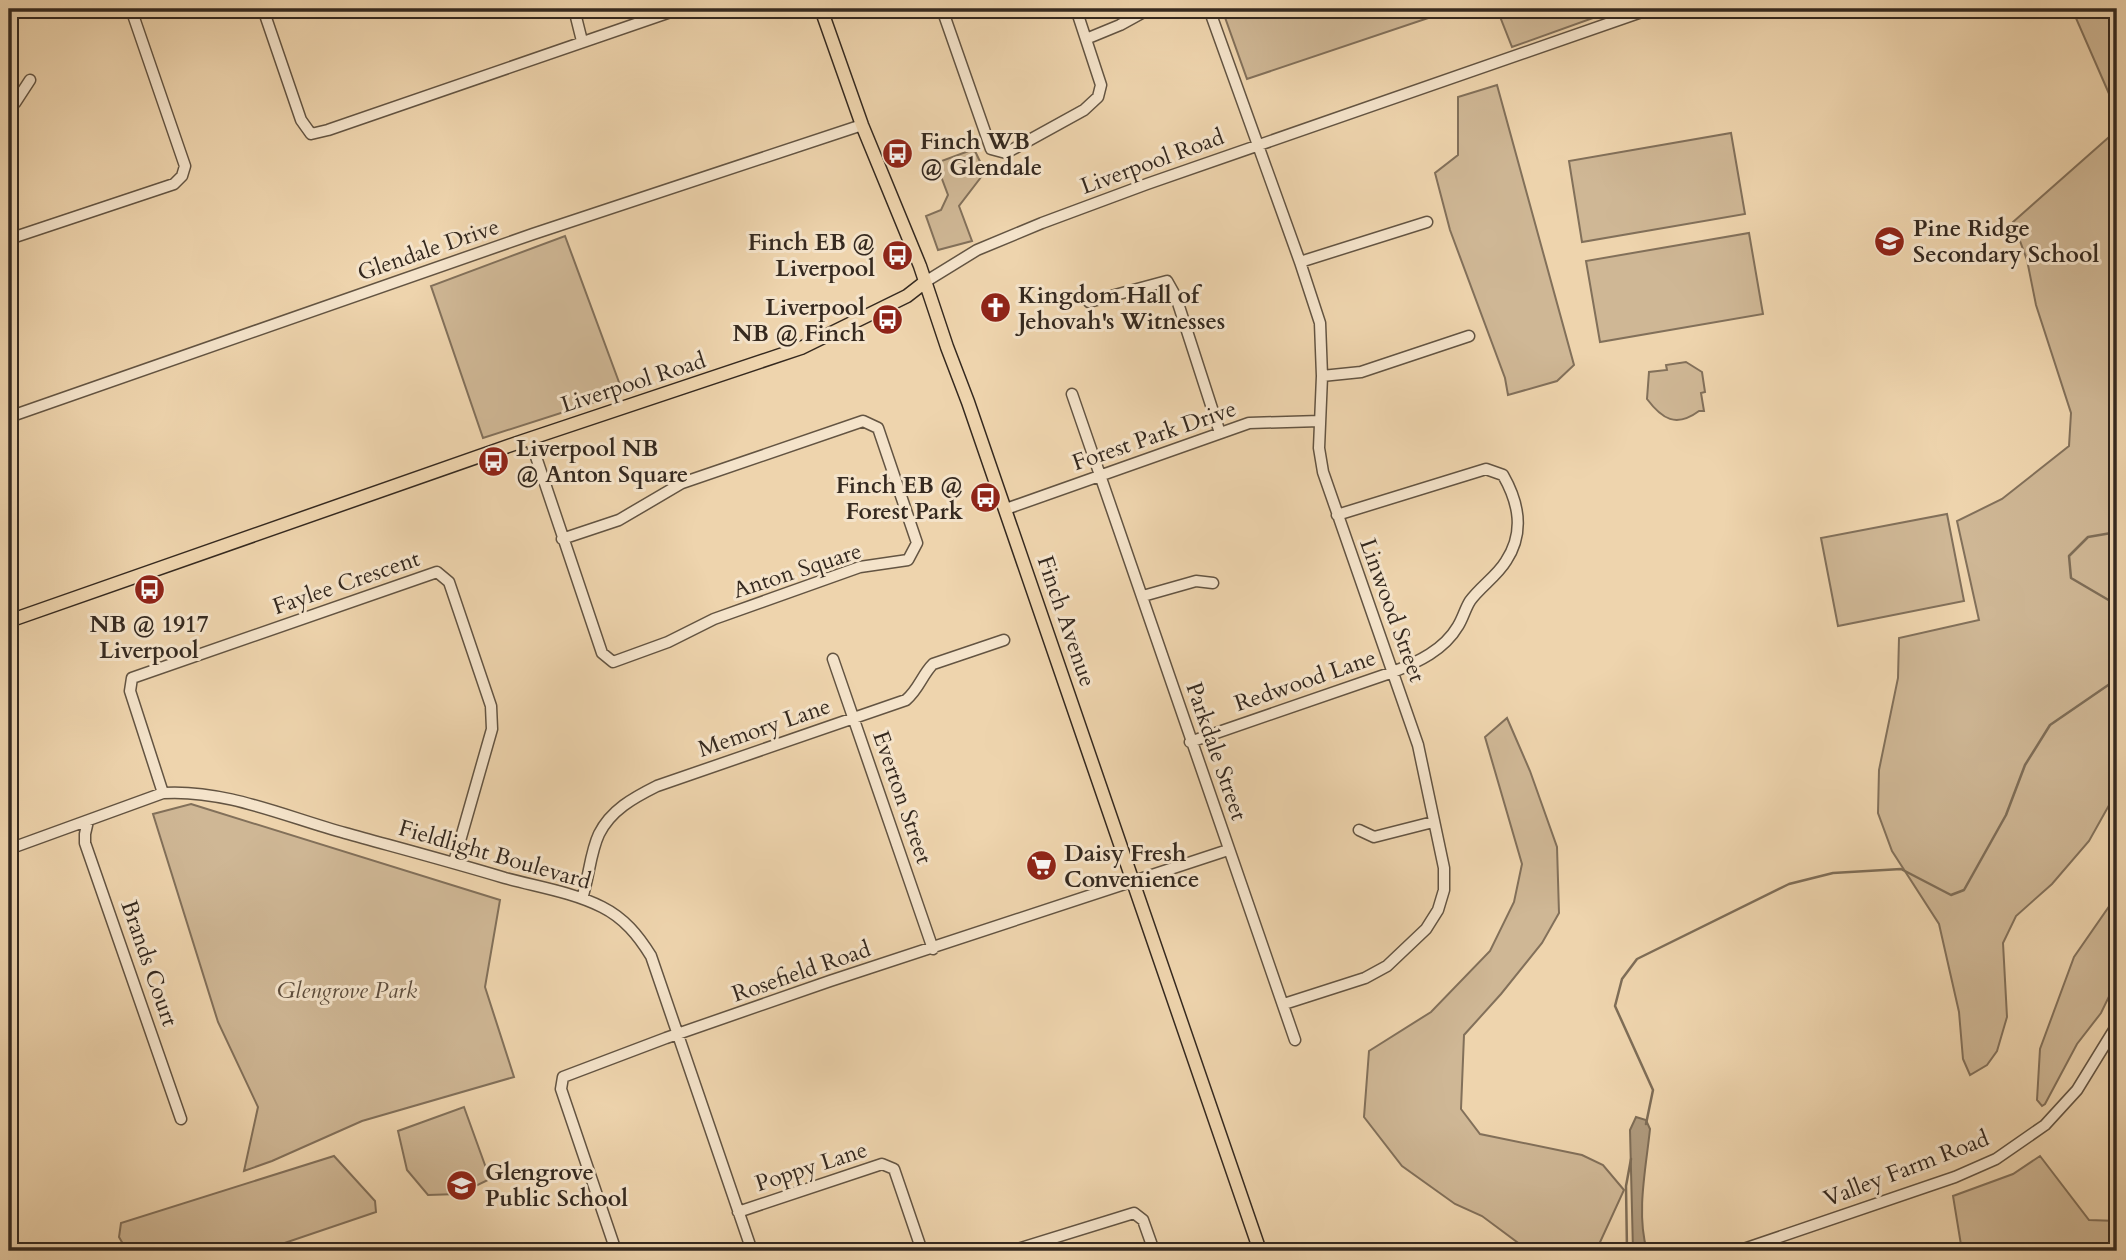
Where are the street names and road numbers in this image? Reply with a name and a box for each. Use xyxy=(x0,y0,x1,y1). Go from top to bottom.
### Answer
street label: Liverpool Road xyxy=(1076,121,1229,202)
street label: Glendale Drive xyxy=(353,211,503,288)
street label: Liverpool Road xyxy=(557,344,710,420)
street label: Forest Park Drive xyxy=(1068,393,1240,478)
street label: Linwood Street xyxy=(1352,534,1433,686)
street label: Anton Square xyxy=(729,535,865,606)
street label: Faylee Crescent xyxy=(269,543,424,622)
street label: Finch Avenue xyxy=(1030,552,1103,691)
street label: Redwood Lane xyxy=(1230,642,1380,719)
street label: Parkdale Street xyxy=(1178,678,1255,824)
street label: Memory Lane xyxy=(694,690,834,765)
street label: Everton Street xyxy=(865,726,940,868)
street label: Fieldlight Boulevard xyxy=(395,812,595,897)
street label: Brands Court xyxy=(113,896,186,1030)
street label: Rosefield Road xyxy=(728,933,875,1010)
street label: Valley Farm Road xyxy=(1819,1122,1994,1214)
street label: Poppy Lane xyxy=(751,1134,871,1199)

